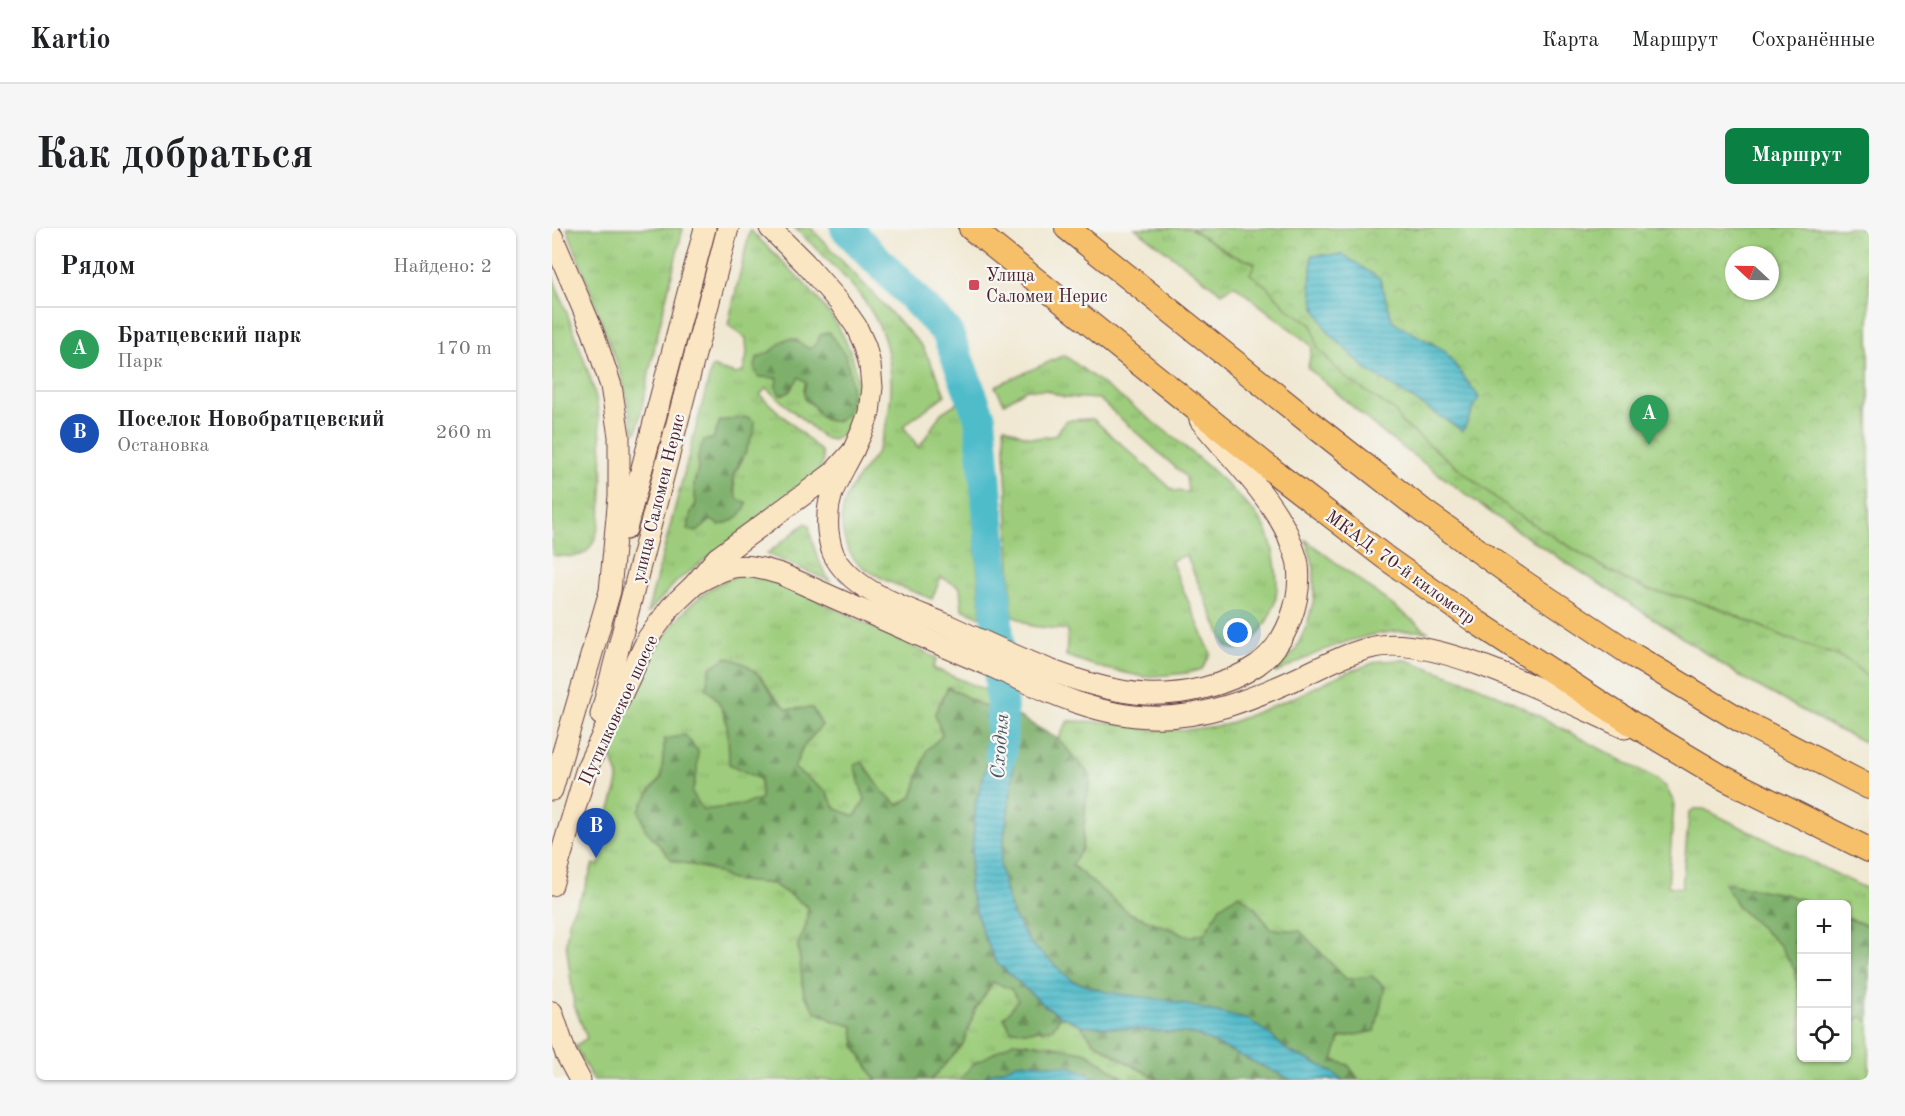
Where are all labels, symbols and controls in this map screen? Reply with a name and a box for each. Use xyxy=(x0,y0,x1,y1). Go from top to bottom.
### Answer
text: Kartio xyxy=(30,27,111,55)
text: Карта xyxy=(1542,30,1599,51)
text: Маршрут xyxy=(1632,30,1718,51)
text: Сохранённые xyxy=(1751,30,1875,51)
button: Маршрут xyxy=(1725,128,1869,184)
text: Как добраться xyxy=(36,135,313,177)
north arrow xyxy=(1725,246,1779,300)
text: Рядом xyxy=(60,254,135,280)
text: Найдено: 2 xyxy=(393,257,492,277)
place label: Улица Саломеи Нерис xyxy=(986,267,1108,306)
marker: Улица Саломеи Нерис xyxy=(967,278,981,292)
text: Братцевский парк xyxy=(117,325,301,347)
text: A xyxy=(72,339,87,359)
text: 170 m xyxy=(436,339,492,359)
text: Парк xyxy=(117,352,163,372)
pin: A xyxy=(1630,396,1668,445)
text: Поселок Новобратцевский xyxy=(117,409,385,431)
street label: улица Саломеи Нерис xyxy=(629,412,689,584)
text: B xyxy=(72,423,87,443)
text: 260 m xyxy=(436,423,492,443)
text: Остановка xyxy=(117,436,209,456)
street label: МКАД, 70-й километр xyxy=(1322,508,1479,628)
your location xyxy=(1223,618,1252,647)
street label: Путилковское шоссе xyxy=(576,633,662,788)
water label: Сходня xyxy=(989,712,1013,780)
pin: B xyxy=(576,808,615,858)
map controls xyxy=(1797,900,1851,1062)
button: + xyxy=(1797,900,1851,954)
button: − xyxy=(1797,954,1851,1008)
button: locate xyxy=(1797,1008,1851,1062)

